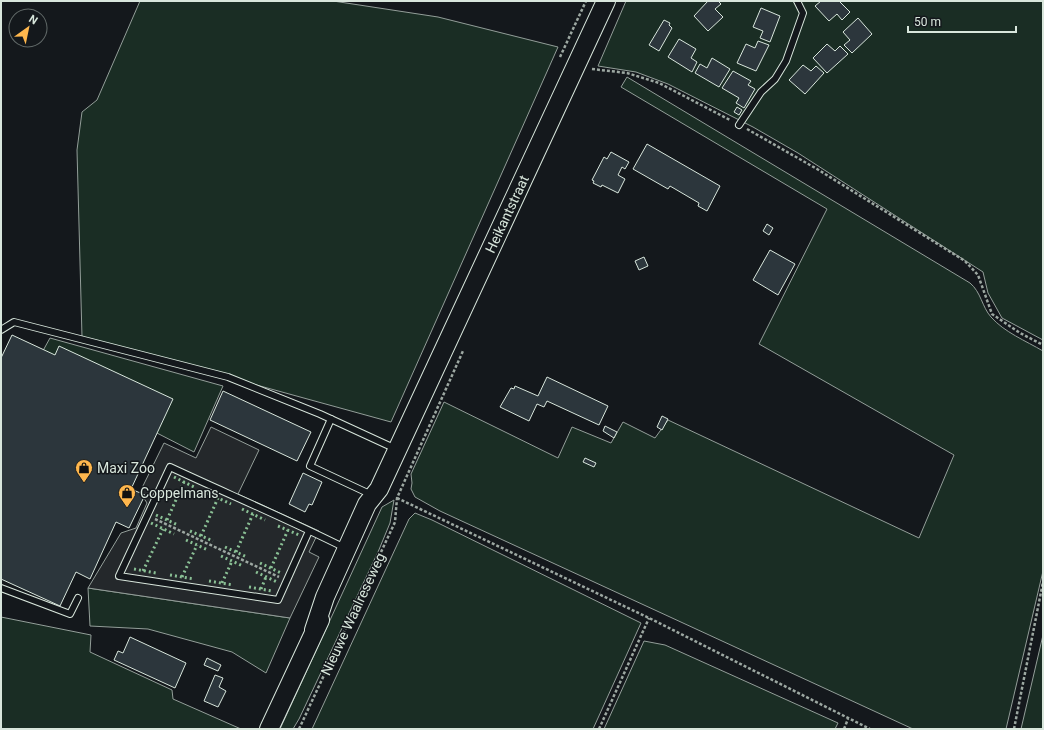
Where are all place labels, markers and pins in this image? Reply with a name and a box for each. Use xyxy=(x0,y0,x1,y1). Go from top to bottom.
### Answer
shop icon: Maxi Zoo xyxy=(74,458,94,483)
place label: Maxi Zoo xyxy=(97,460,155,476)
shop icon: Coppelmans xyxy=(117,483,137,508)
place label: Coppelmans xyxy=(140,485,219,501)

